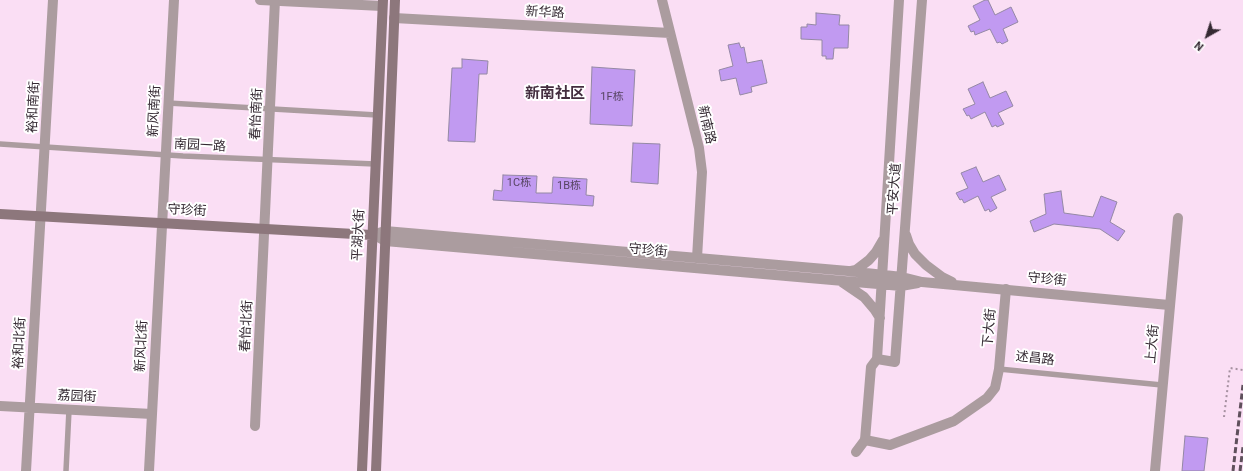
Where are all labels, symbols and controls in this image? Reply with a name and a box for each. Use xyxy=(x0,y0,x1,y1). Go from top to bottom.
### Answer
street label: 新华路 xyxy=(525,4,565,22)
north arrow xyxy=(1187,16,1227,56)
text: N xyxy=(1192,38,1206,53)
street label: 裕和南街 xyxy=(25,81,43,133)
street label: 新风南街 xyxy=(146,85,164,137)
district label: 新南社区 xyxy=(525,85,585,103)
street label: 春怡南街 xyxy=(248,88,266,140)
house number: 1F栋 xyxy=(600,90,624,104)
street label: 新南路 xyxy=(694,104,718,146)
street label: 南园一路 xyxy=(174,137,226,155)
street label: 平安大道 xyxy=(885,163,905,215)
house number: 1C栋 xyxy=(507,176,531,190)
house number: 1B栋 xyxy=(557,179,581,193)
street label: 守珍街 xyxy=(167,202,207,220)
street label: 平湖大街 xyxy=(350,209,368,261)
street label: 守珍街 xyxy=(628,242,668,260)
street label: 守珍街 xyxy=(1027,271,1067,289)
street label: 春怡北街 xyxy=(238,300,256,352)
street label: 下大街 xyxy=(981,308,999,348)
street label: 裕和北街 xyxy=(11,317,29,369)
street label: 新风北街 xyxy=(133,320,151,372)
street label: 上大街 xyxy=(1144,324,1162,364)
street label: 述昌路 xyxy=(1015,349,1055,369)
street label: 荔园街 xyxy=(57,388,97,406)

